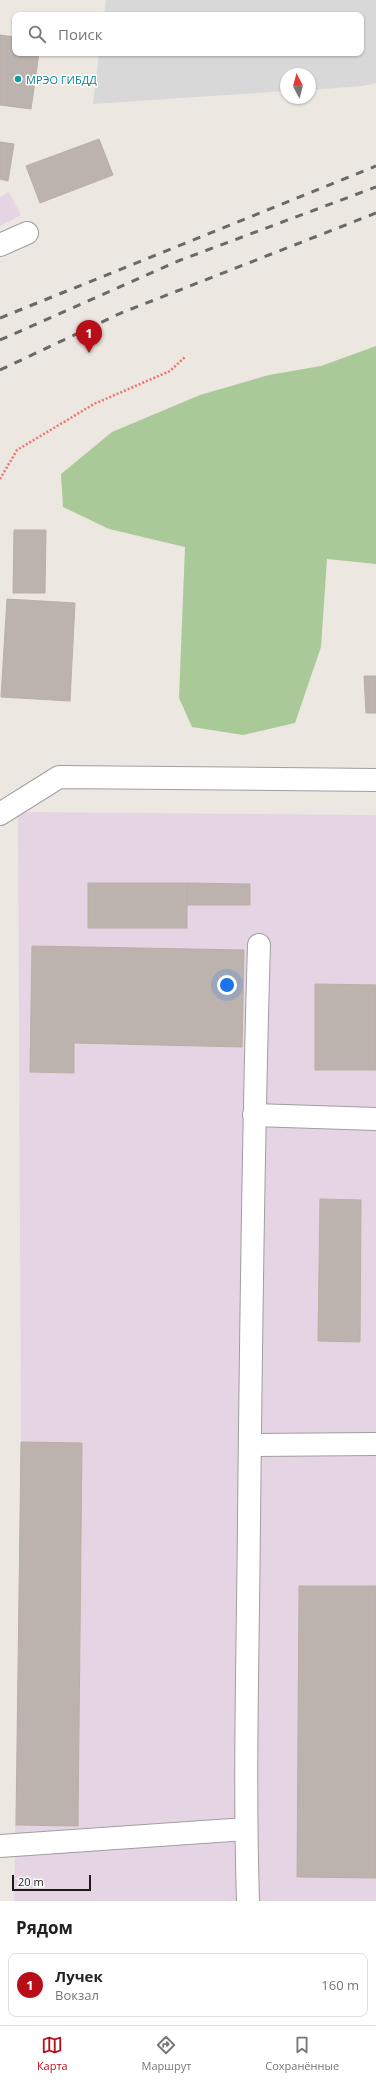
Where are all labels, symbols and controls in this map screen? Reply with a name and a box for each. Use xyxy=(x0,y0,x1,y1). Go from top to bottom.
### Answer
search box xyxy=(12,12,364,56)
icon: search xyxy=(26,23,48,45)
text: Поиск xyxy=(58,24,102,44)
north arrow xyxy=(280,68,316,104)
place label: МРЭО ГИБДД xyxy=(26,72,97,87)
marker: МРЭО ГИБДД xyxy=(13,74,23,84)
pin: 1 xyxy=(76,320,102,353)
your location xyxy=(217,975,237,995)
scale bar xyxy=(12,1873,91,1892)
text: 20 m xyxy=(18,1874,44,1889)
text: Рядом xyxy=(16,1916,73,1939)
text: Лучек xyxy=(55,1966,103,1986)
text: 1 xyxy=(26,1976,34,1994)
text: 160 m xyxy=(321,1976,359,1994)
text: Вокзал xyxy=(55,1986,99,2004)
tab: Карта xyxy=(37,2034,68,2073)
tab: Маршрут xyxy=(142,2034,191,2073)
tab: Сохранённые xyxy=(265,2034,339,2073)

